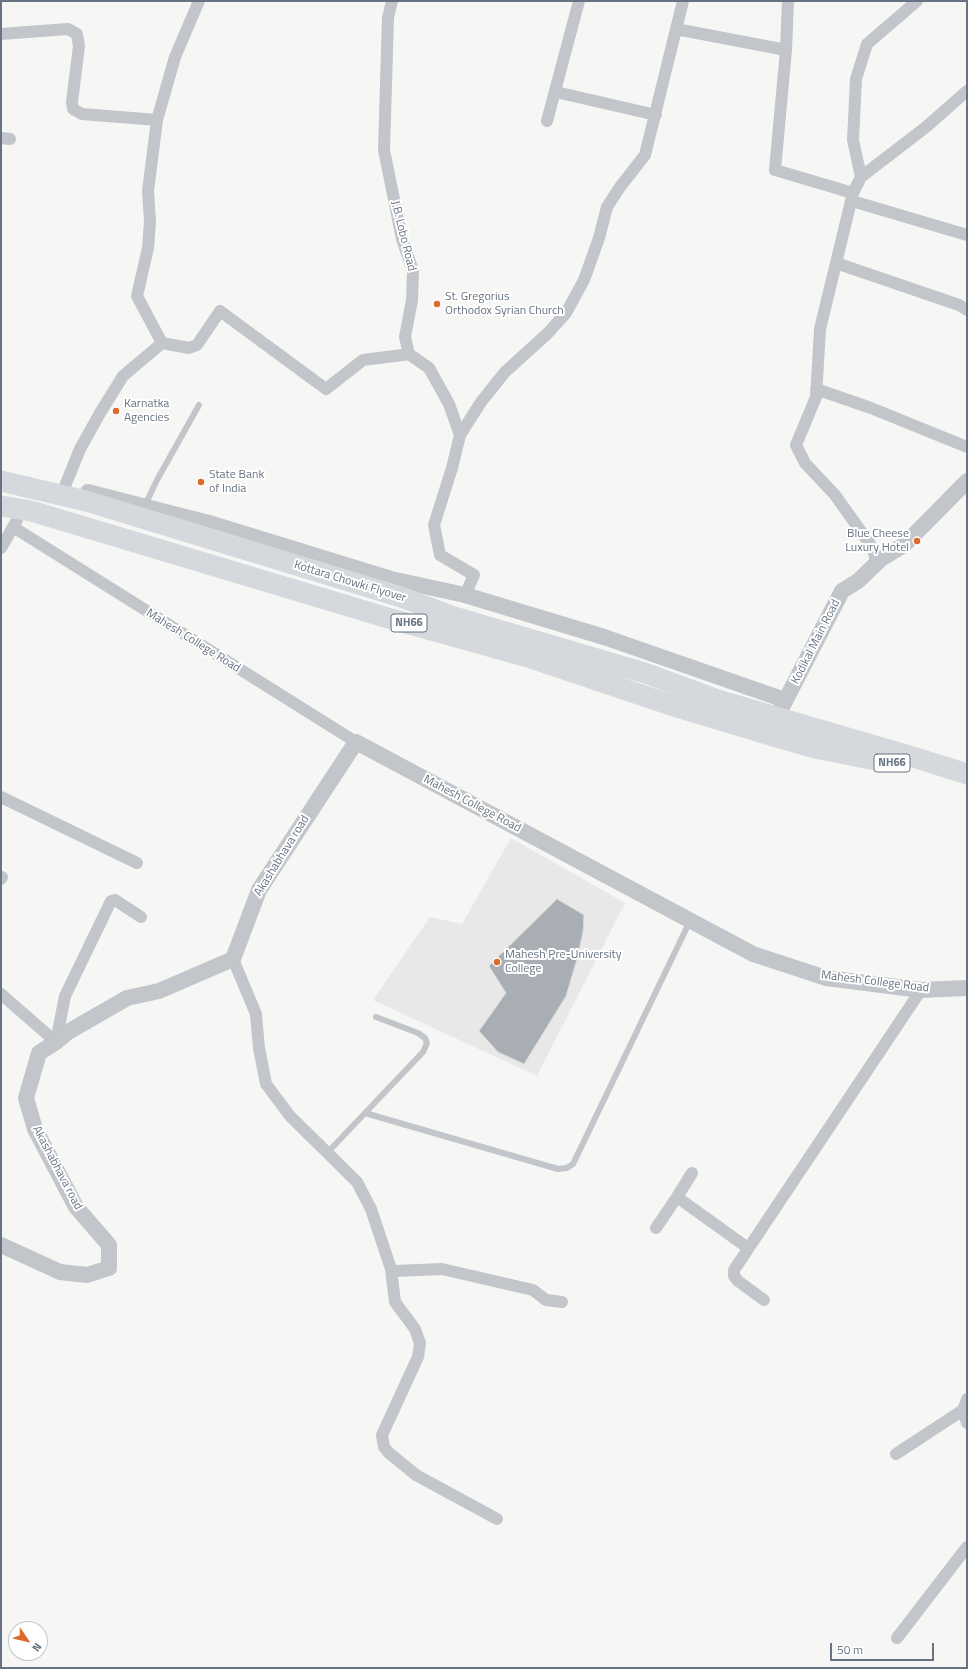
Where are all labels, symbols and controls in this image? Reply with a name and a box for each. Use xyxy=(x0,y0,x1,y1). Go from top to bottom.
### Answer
street label: J.B. Lobo Road xyxy=(387,199,419,273)
place label: St. Gregorius Orthodox Syrian Church xyxy=(445,290,564,318)
marker: St. Gregorius Orthodox Syrian Church xyxy=(432,299,442,309)
place label: Karnatka Agencies xyxy=(124,397,169,425)
marker: Karnatka Agencies xyxy=(111,406,121,416)
place label: State Bank of India xyxy=(209,468,264,496)
marker: State Bank of India xyxy=(196,477,206,487)
place label: Blue Cheese Luxury Hotel xyxy=(845,527,909,555)
marker: Blue Cheese Luxury Hotel xyxy=(912,536,922,546)
street label: Kottara Chowki Flyover xyxy=(292,558,408,606)
street label: Kodikal Main Road xyxy=(789,597,843,687)
street label: Mahesh College Road xyxy=(143,606,243,676)
road number: NH66 xyxy=(391,614,427,632)
road number: NH66 xyxy=(874,754,910,772)
street label: Mahesh College Road xyxy=(421,772,523,836)
street label: Akashabhava road xyxy=(251,813,313,899)
place label: Mahesh Pre-University College xyxy=(505,948,622,976)
marker: Mahesh Pre-University College xyxy=(492,957,502,967)
street label: Mahesh College Road xyxy=(820,968,930,996)
street label: Akashabhava road xyxy=(29,1124,85,1212)
north arrow xyxy=(8,1621,48,1661)
scale bar xyxy=(832,1635,936,1661)
text: N xyxy=(28,1640,46,1655)
text: 50 m xyxy=(837,1640,863,1659)

